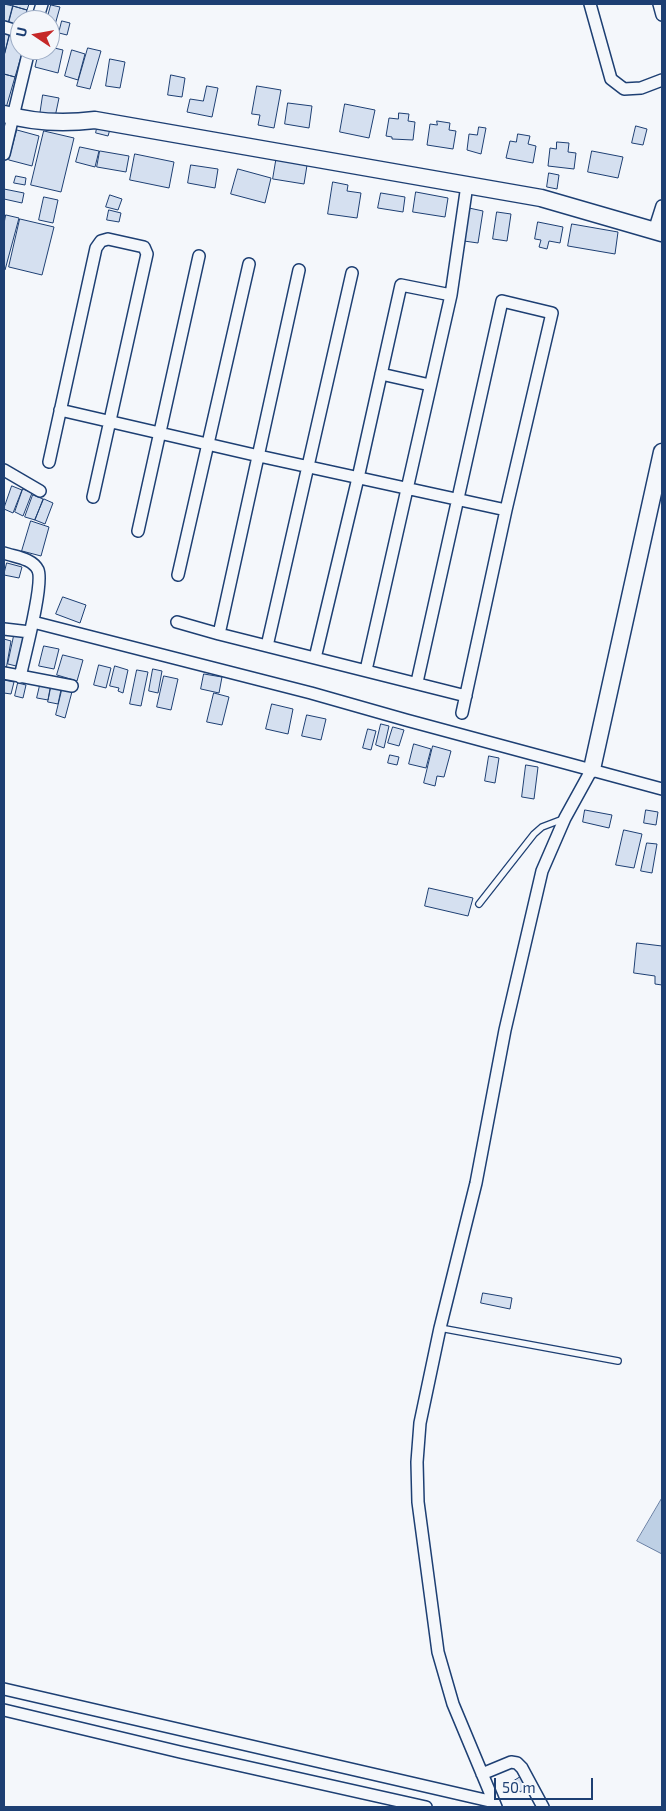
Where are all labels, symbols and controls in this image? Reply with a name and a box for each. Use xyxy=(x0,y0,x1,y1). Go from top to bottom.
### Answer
north arrow xyxy=(10,10,60,60)
text: U xyxy=(12,26,30,38)
scale bar xyxy=(496,1768,595,1800)
text: 50 m xyxy=(502,1778,536,1796)

